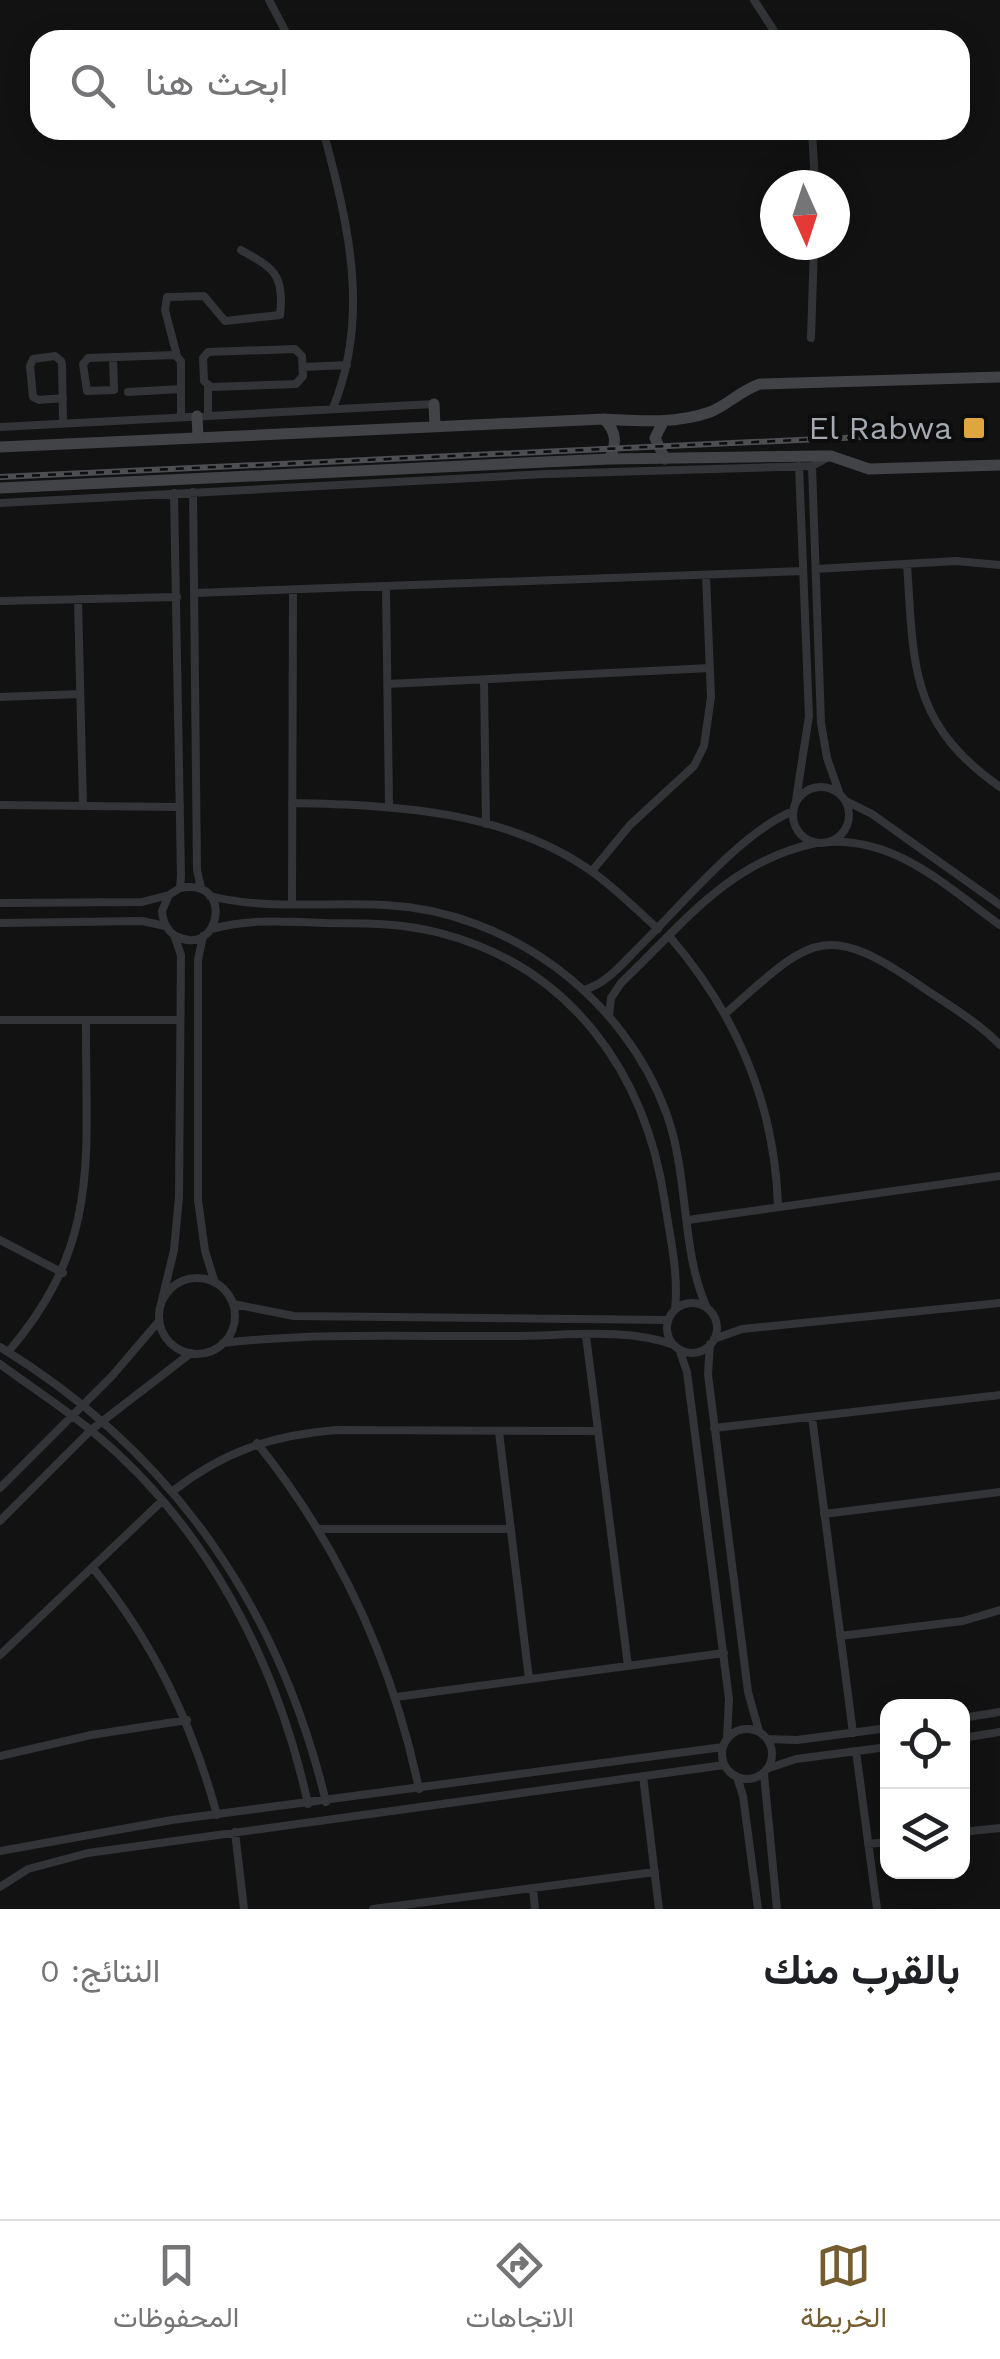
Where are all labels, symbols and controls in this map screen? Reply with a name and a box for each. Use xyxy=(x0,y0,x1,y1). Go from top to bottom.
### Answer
search box xyxy=(30,30,970,140)
icon: search xyxy=(65,58,120,113)
text: ابحث هنا xyxy=(145,60,288,104)
north arrow xyxy=(760,170,850,260)
place label: El Rabwa xyxy=(809,409,952,447)
marker: El Rabwa xyxy=(961,415,987,441)
map controls xyxy=(880,1699,970,1879)
button: locate xyxy=(880,1699,970,1789)
button: layers xyxy=(880,1789,970,1879)
text: بالقرب منك xyxy=(764,1945,960,1994)
text: النتائج: 0 xyxy=(40,1952,160,1990)
tab: المحفوظات xyxy=(113,2238,239,2342)
tab: الاتجاهات xyxy=(465,2238,574,2342)
tab: الخريطة xyxy=(800,2238,887,2342)

